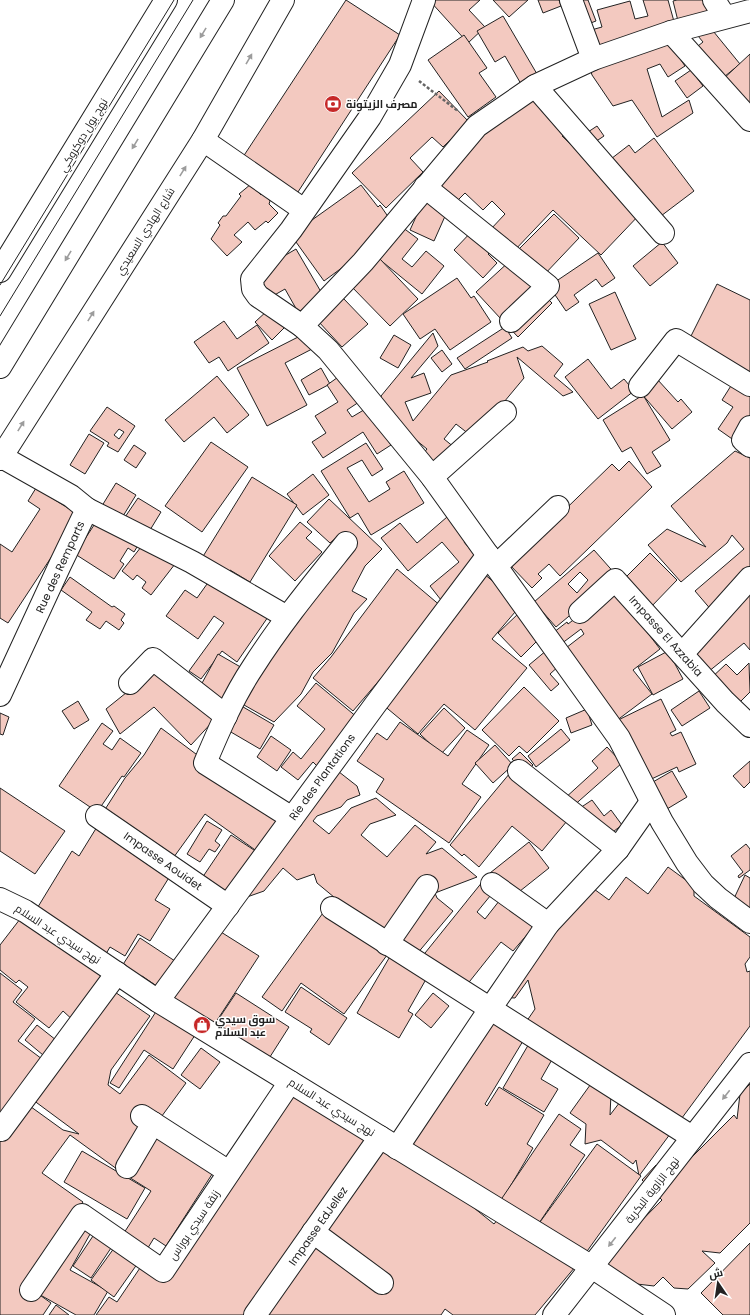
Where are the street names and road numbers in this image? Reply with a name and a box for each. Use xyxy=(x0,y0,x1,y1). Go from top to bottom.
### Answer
street label: نهج بول دوكروكي xyxy=(55,95,112,176)
street label: شارع الهادي السعيدي xyxy=(112,184,179,278)
street label: Rue des Remparts xyxy=(32,518,88,616)
street label: Impasse El Azzabia xyxy=(625,592,707,680)
street label: Rie des Plantations xyxy=(285,730,359,824)
street label: Impasse Aouidet xyxy=(120,828,206,894)
street label: نهج سيدي عبد السلام xyxy=(11,900,104,969)
street label: نهج سيدي عبد السلام xyxy=(285,1074,378,1141)
street label: نهج الزاوية البكرية xyxy=(621,1153,683,1227)
street label: Impasse EdJellez xyxy=(285,1183,351,1269)
street label: زنقة سيدي بوراس xyxy=(165,1187,224,1264)

